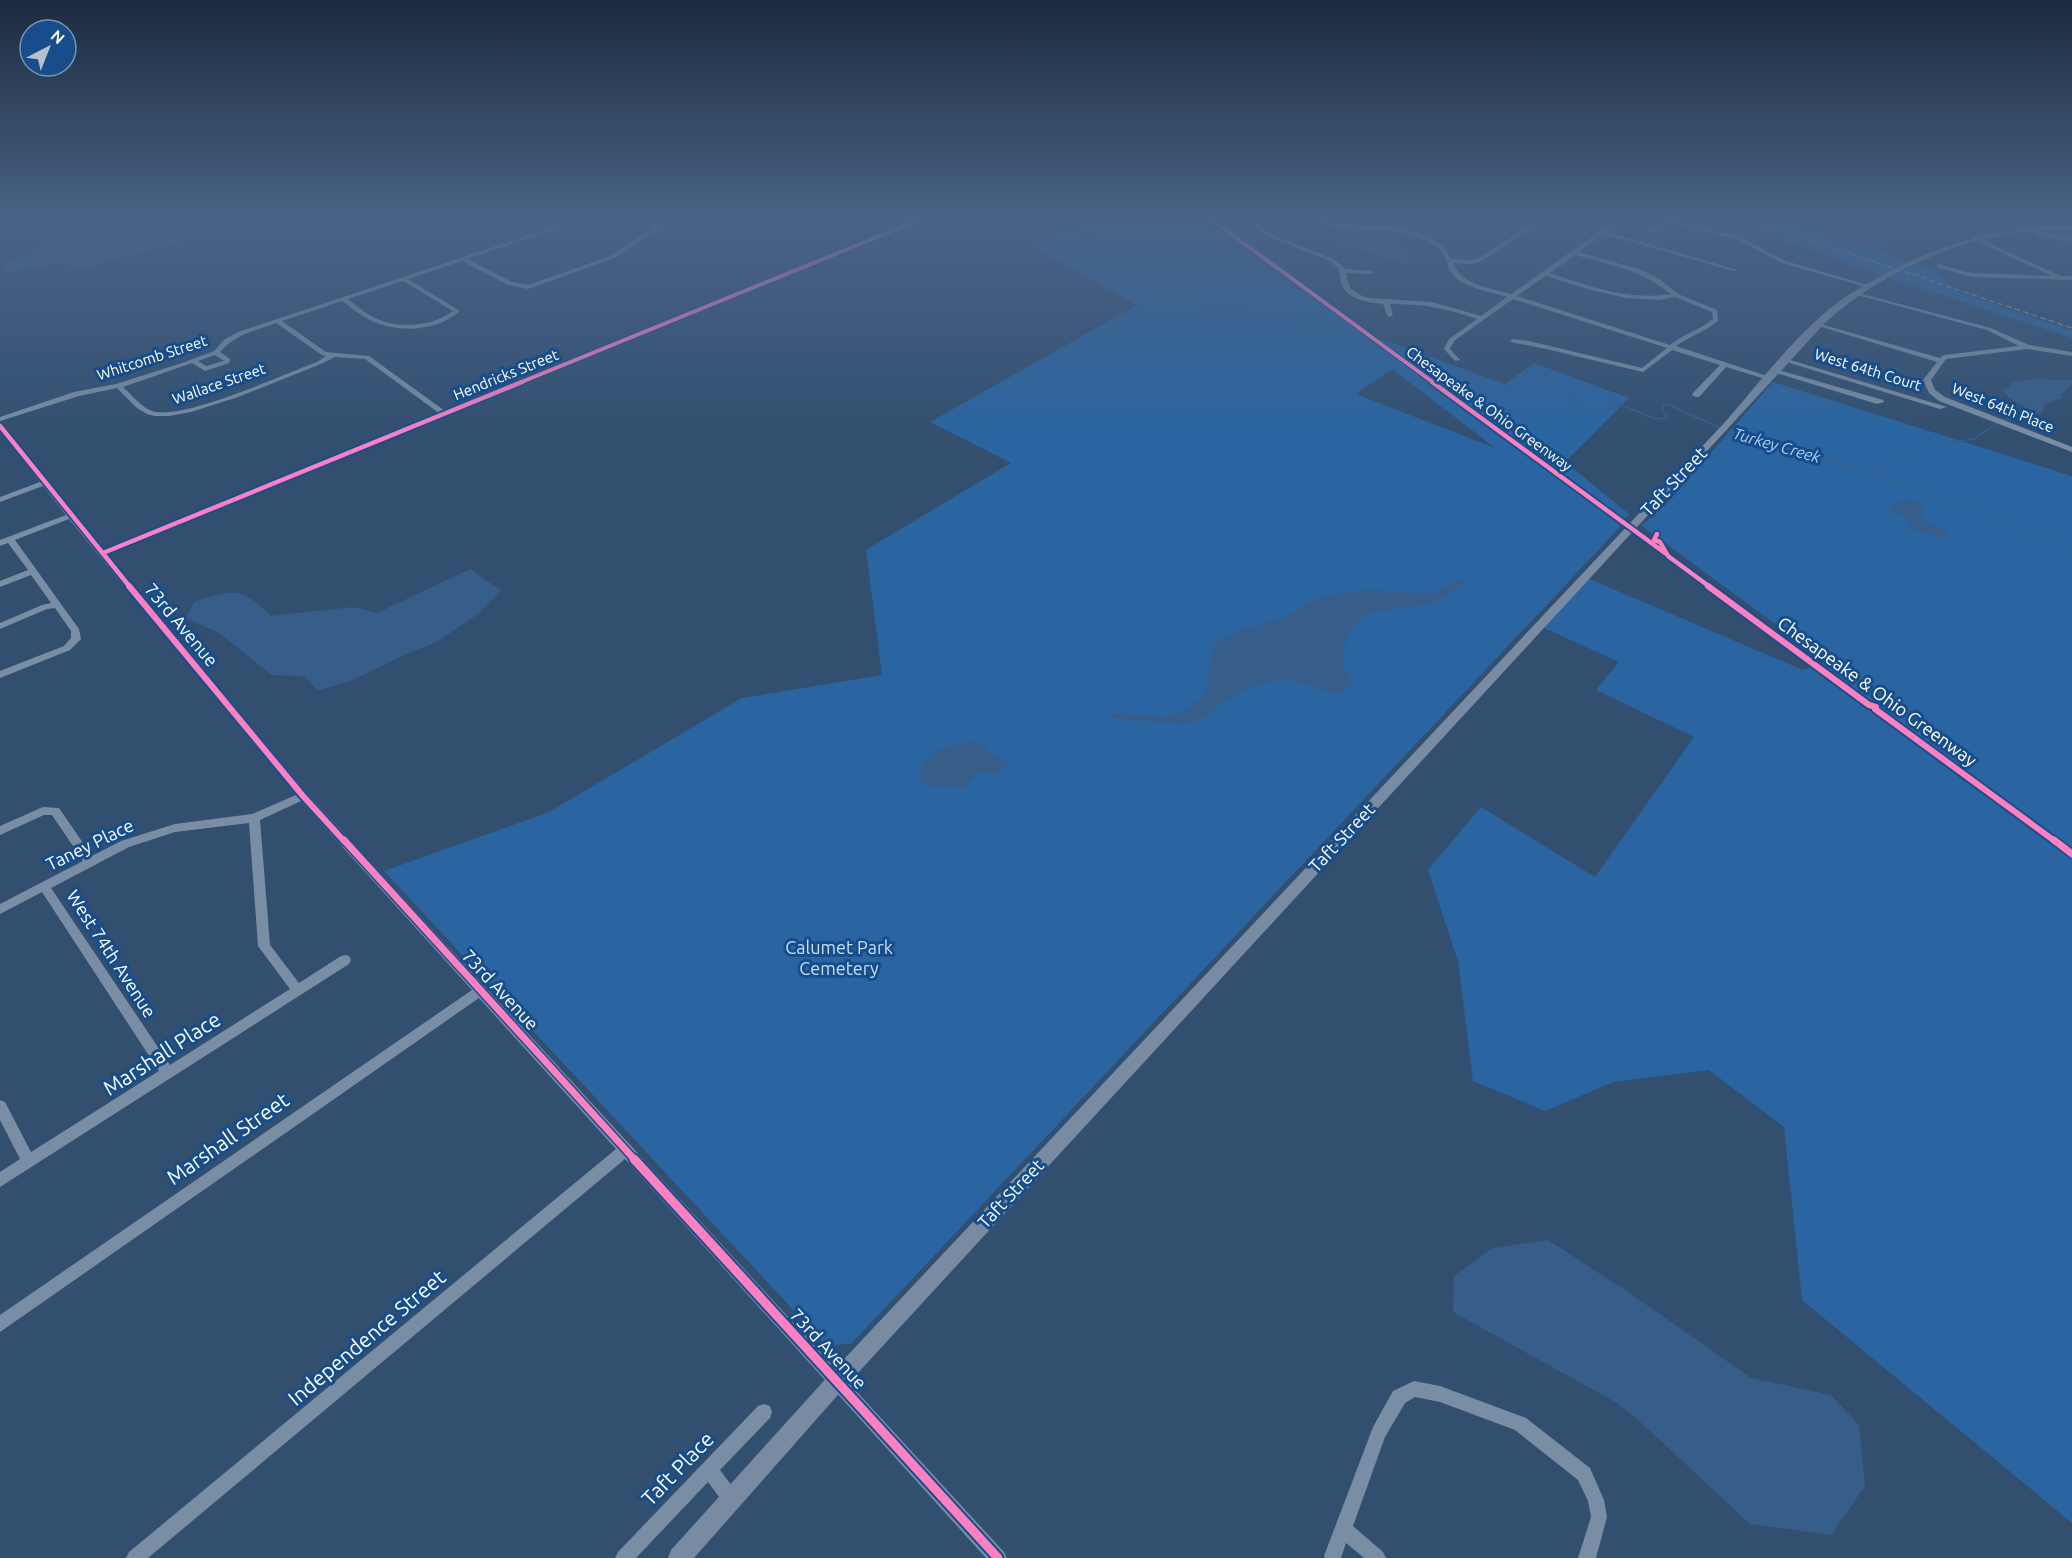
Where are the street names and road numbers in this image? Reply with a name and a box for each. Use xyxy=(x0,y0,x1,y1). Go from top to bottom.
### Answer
street label: Whitcomb Street xyxy=(95,332,209,383)
street label: Chesapeake & Ohio Greenway xyxy=(1403,343,1575,474)
street label: West 64th Court xyxy=(1813,345,1924,394)
street label: Hendricks Street xyxy=(451,346,561,403)
street label: Wallace Street xyxy=(170,360,268,407)
street label: West 64th Place xyxy=(1950,379,2057,436)
street label: Taft Street xyxy=(1636,443,1710,520)
street label: 73rd Avenue xyxy=(141,579,222,670)
street label: Chesapeake & Ohio Greenway xyxy=(1774,612,1981,770)
street label: Taft Street xyxy=(1304,799,1378,876)
street label: Taney Place xyxy=(43,814,136,874)
street label: West 74th Avenue xyxy=(63,886,160,1021)
street label: 73rd Avenue xyxy=(458,945,543,1034)
street label: Marshall Place xyxy=(98,1006,225,1100)
street label: Marshall Street xyxy=(162,1087,293,1189)
street label: Taft Street xyxy=(973,1155,1047,1232)
street label: Independence Street xyxy=(283,1264,450,1410)
street label: 73rd Avenue xyxy=(786,1304,871,1393)
street label: Taft Place xyxy=(636,1427,718,1510)

